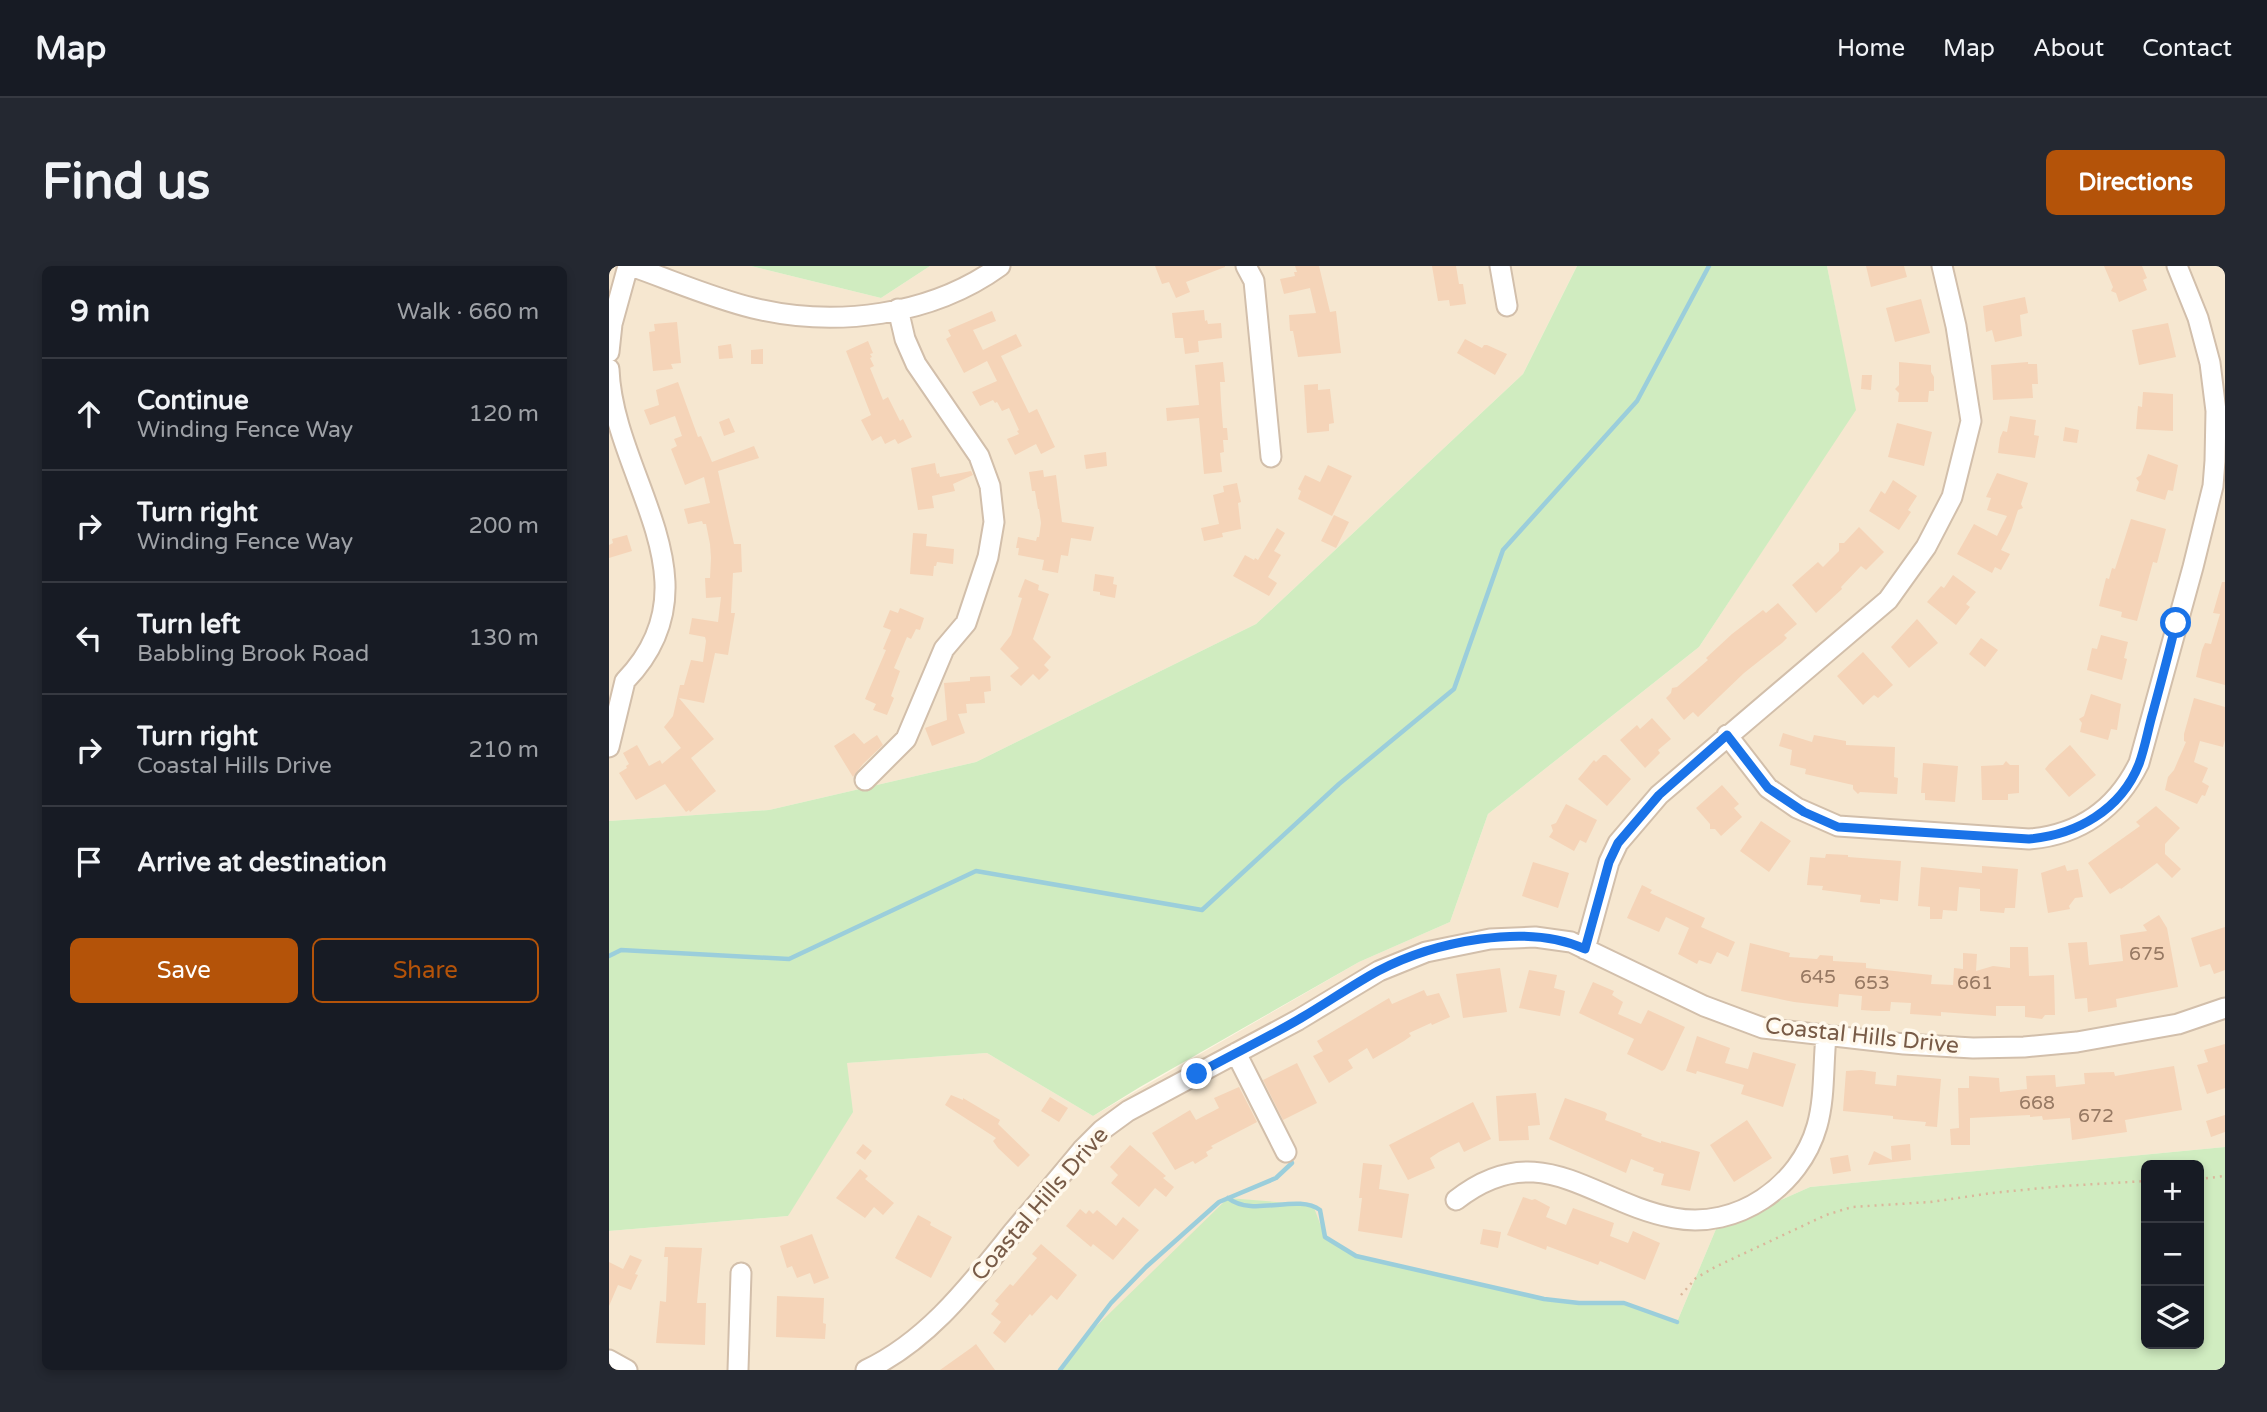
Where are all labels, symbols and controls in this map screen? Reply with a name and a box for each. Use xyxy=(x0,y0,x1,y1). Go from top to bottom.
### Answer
text: Map xyxy=(35,29,106,68)
text: Home xyxy=(1837,34,1905,63)
text: Map xyxy=(1943,34,1995,63)
text: About xyxy=(2033,34,2104,63)
text: Contact xyxy=(2142,34,2232,63)
button: Directions xyxy=(2046,150,2225,215)
text: Find us xyxy=(42,153,210,212)
text: 9 min xyxy=(70,293,150,330)
text: Walk · 660 m xyxy=(397,298,539,326)
text: Continue xyxy=(137,385,249,416)
icon: ahead xyxy=(70,395,108,433)
text: 120 m xyxy=(469,400,539,428)
text: Winding Fence Way xyxy=(137,416,353,444)
text: Turn right xyxy=(137,497,258,528)
icon: right xyxy=(70,507,108,545)
text: 200 m xyxy=(469,512,539,540)
text: Winding Fence Way xyxy=(137,528,353,556)
route start xyxy=(2160,607,2191,638)
text: Turn left xyxy=(137,609,240,640)
icon: left xyxy=(70,619,108,657)
text: 130 m xyxy=(469,624,539,652)
text: Babbling Brook Road xyxy=(137,640,369,668)
text: Turn right xyxy=(137,721,258,752)
icon: right xyxy=(70,731,108,769)
text: 210 m xyxy=(469,736,539,764)
text: Coastal Hills Drive xyxy=(137,752,332,780)
icon: arrive xyxy=(70,843,108,881)
text: Arrive at destination xyxy=(137,847,387,878)
button: Save xyxy=(70,938,298,1003)
button: Share xyxy=(312,938,539,1003)
house number: 675 xyxy=(2129,943,2165,965)
house number: 645 xyxy=(1800,966,1836,988)
house number: 653 xyxy=(1854,972,1890,994)
house number: 661 xyxy=(1957,972,1993,994)
street label: Coastal Hills Drive xyxy=(1764,1012,1960,1060)
route end xyxy=(1181,1058,1212,1089)
house number: 668 xyxy=(2019,1092,2055,1114)
house number: 672 xyxy=(2078,1105,2114,1127)
street label: Coastal Hills Drive xyxy=(966,1121,1114,1287)
map controls xyxy=(2141,1160,2204,1349)
button: + xyxy=(2141,1160,2204,1223)
button: − xyxy=(2141,1223,2204,1286)
button: layers xyxy=(2141,1286,2204,1349)

